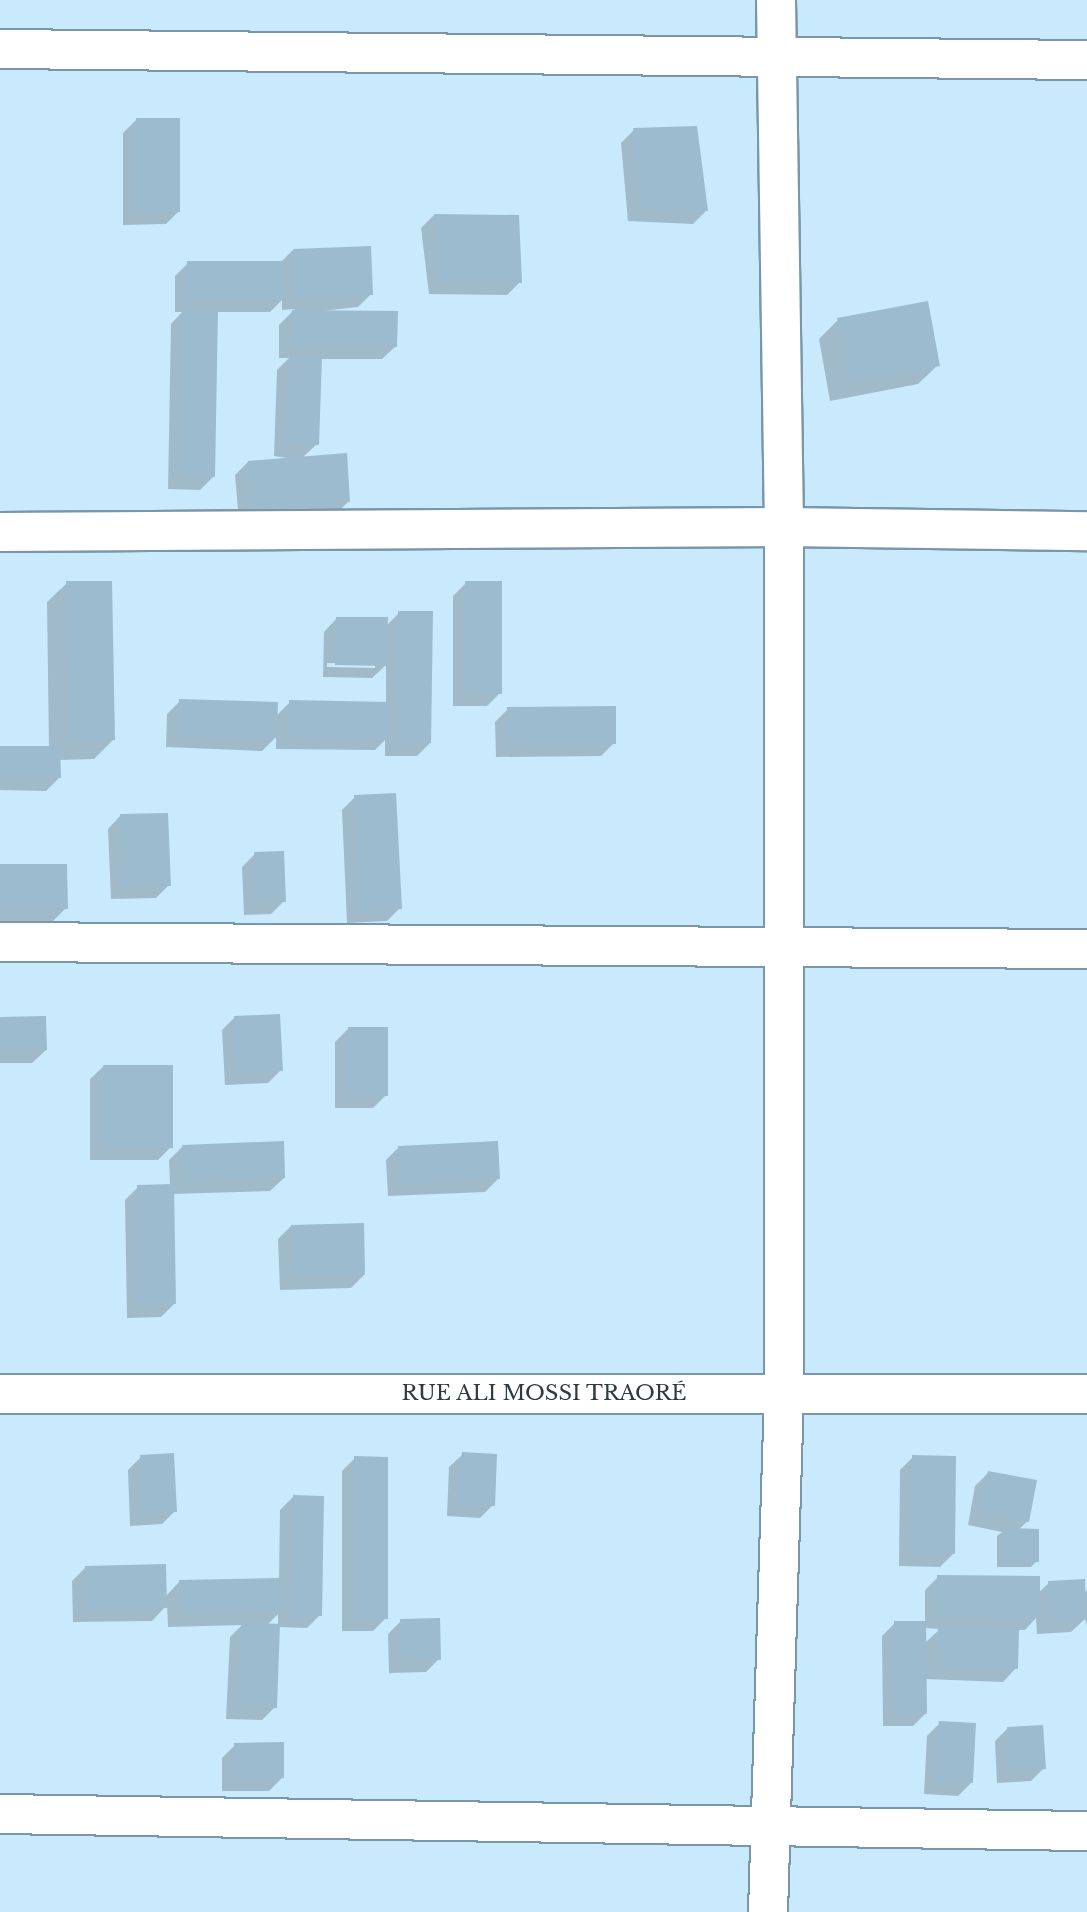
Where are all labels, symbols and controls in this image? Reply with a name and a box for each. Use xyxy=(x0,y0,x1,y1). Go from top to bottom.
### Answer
street label: RUE ALI MOSSI TRAORÉ xyxy=(401,1380,687,1406)

